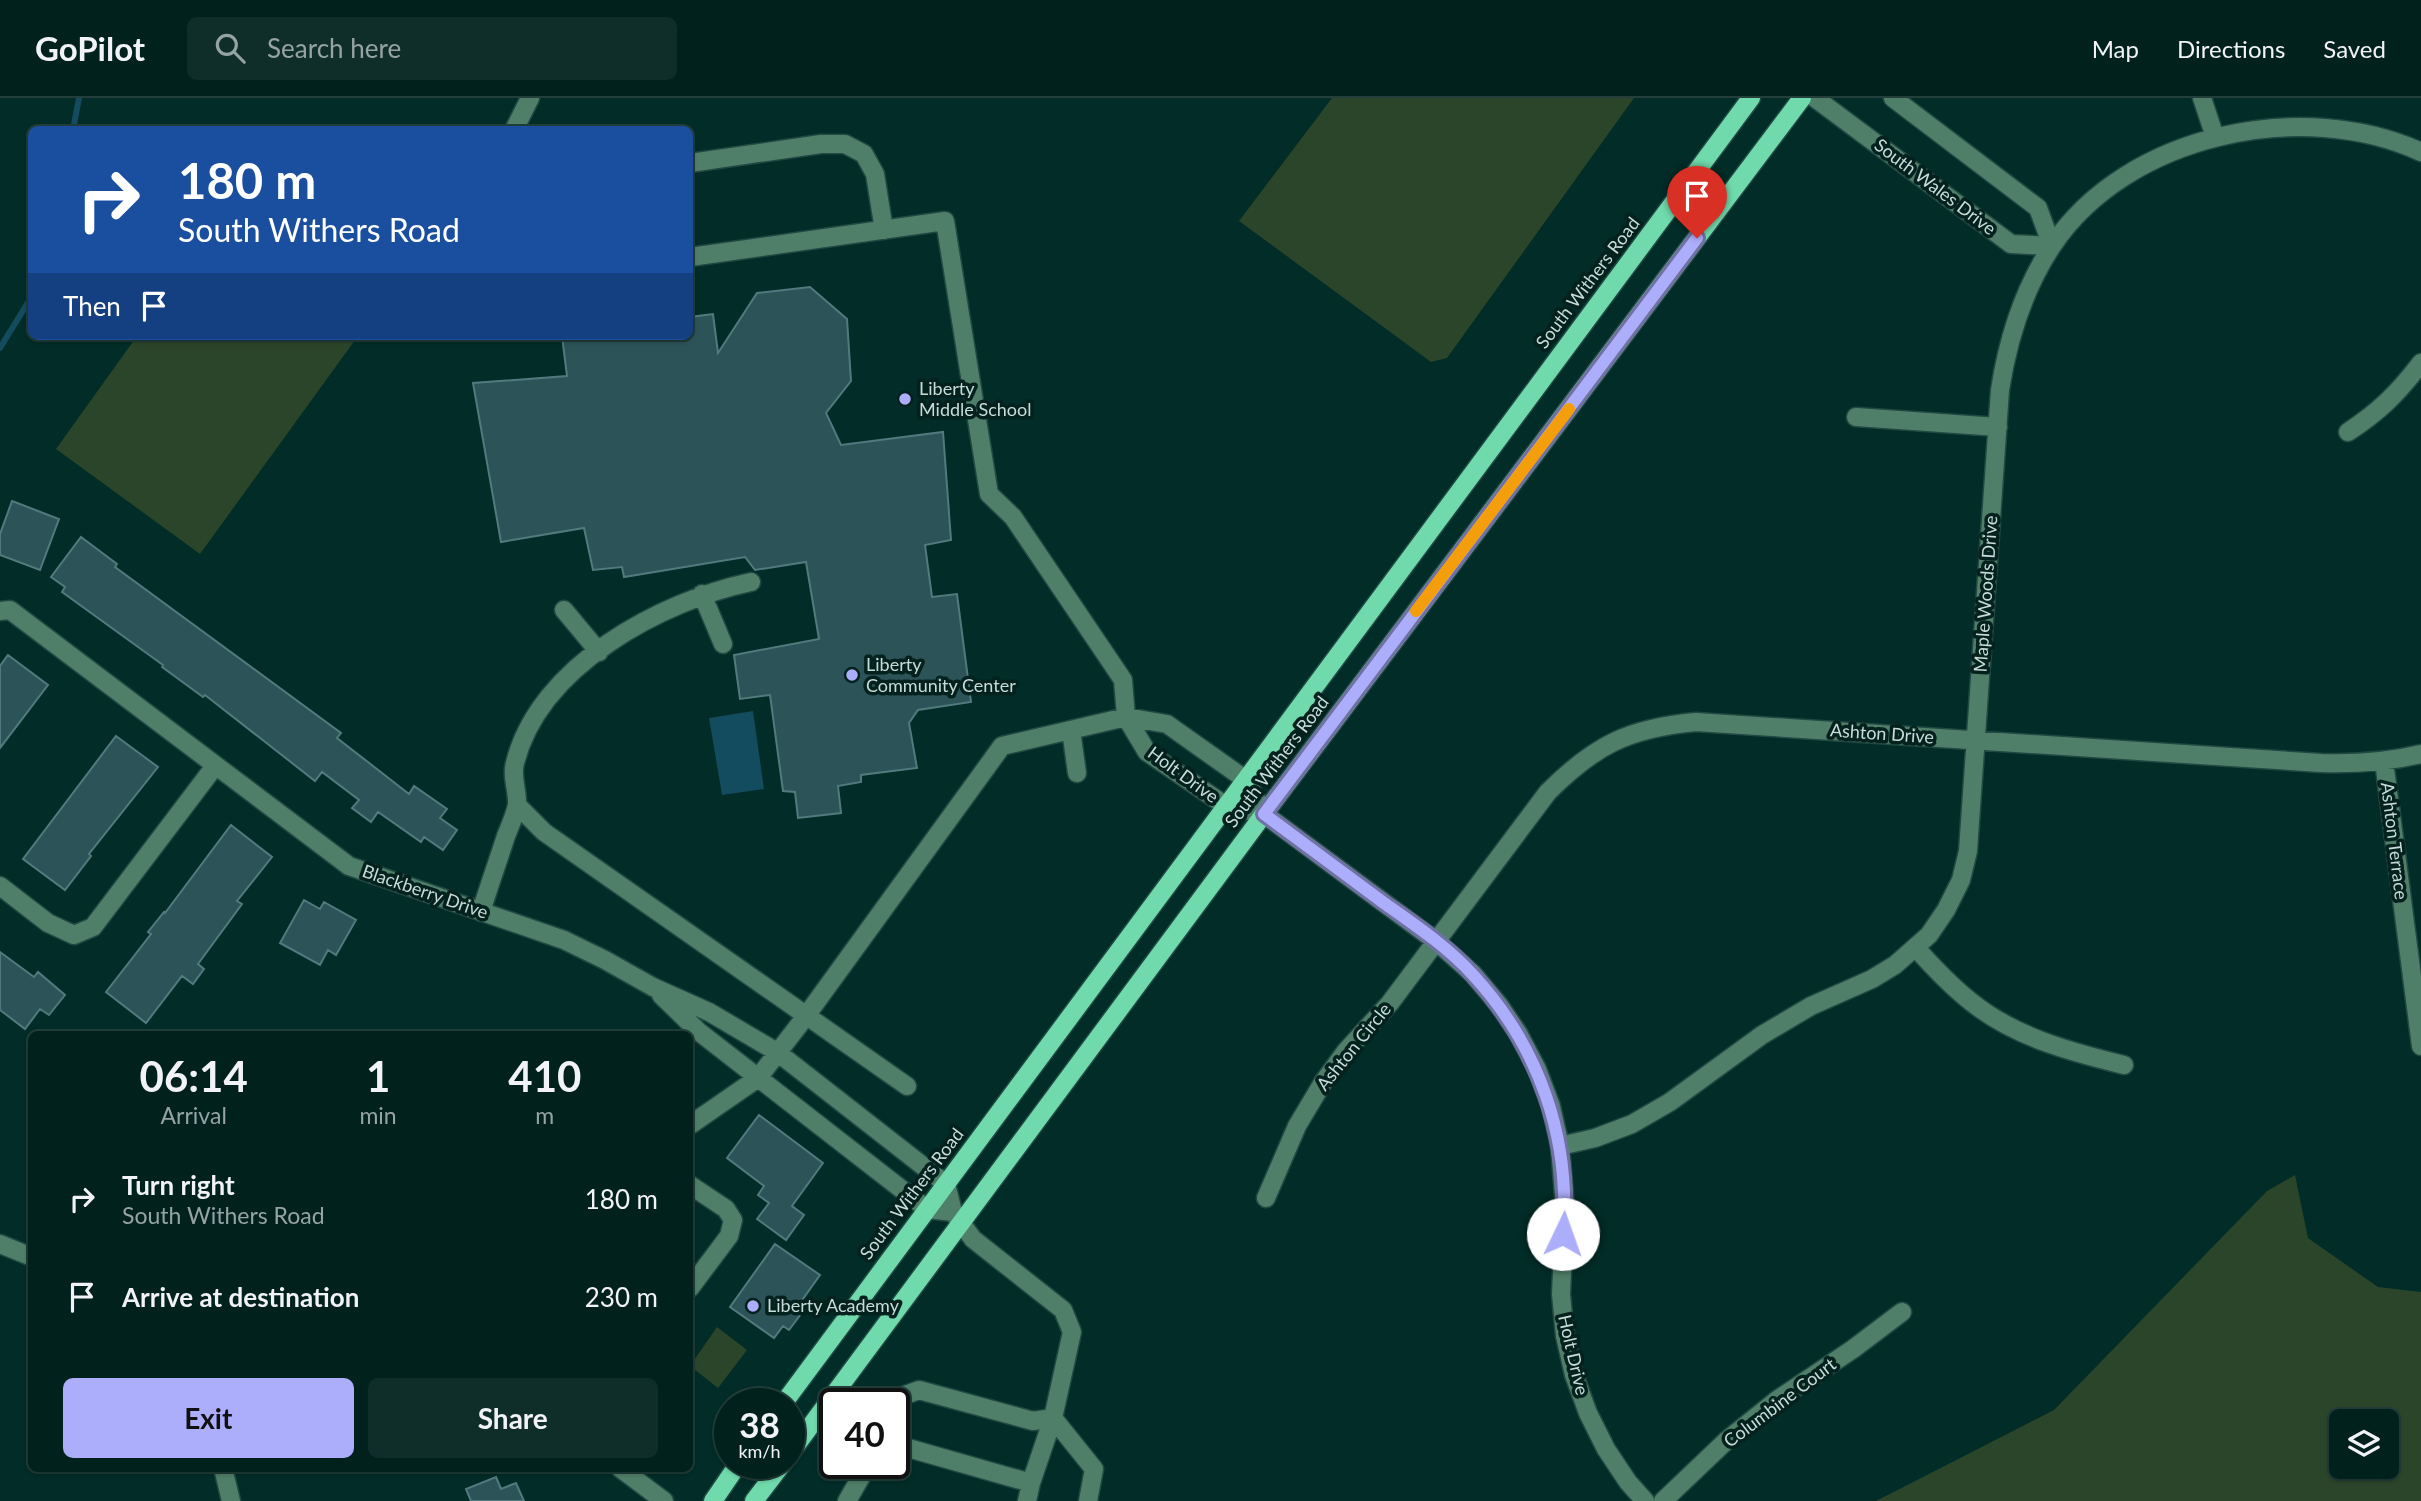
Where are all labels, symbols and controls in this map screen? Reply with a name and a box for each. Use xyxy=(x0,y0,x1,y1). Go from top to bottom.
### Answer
search box xyxy=(187,17,677,80)
text: GoPilot xyxy=(35,28,145,68)
icon: search xyxy=(211,29,249,67)
text: Search here xyxy=(267,32,401,64)
text: Map xyxy=(2092,34,2139,63)
text: Directions xyxy=(2177,34,2285,63)
text: Saved xyxy=(2323,34,2386,63)
street label: South Wales Drive xyxy=(1871,133,2001,239)
text: 180 m xyxy=(178,151,316,209)
icon: right xyxy=(63,154,154,245)
pin xyxy=(1667,166,1727,238)
icon: arrive xyxy=(1678,177,1716,215)
text: South Withers Road xyxy=(178,210,460,249)
street label: South Withers Road xyxy=(1531,212,1644,352)
icon: arrive xyxy=(135,287,173,325)
text: Then xyxy=(63,290,121,322)
place label: Liberty Middle School xyxy=(919,377,1031,420)
marker: Liberty Middle School xyxy=(897,391,913,407)
street label: Maple Woods Drive xyxy=(1969,515,2001,673)
place label: Liberty Community Center xyxy=(866,653,1016,696)
marker: Liberty Community Center xyxy=(844,667,860,683)
street label: South Withers Road xyxy=(1220,691,1333,831)
street label: Ashton Drive xyxy=(1829,718,1935,748)
street label: Holt Drive xyxy=(1144,741,1223,807)
street label: Ashton Terrace xyxy=(2377,781,2413,901)
street label: Blackberry Drive xyxy=(360,859,491,923)
street label: Ashton Circle xyxy=(1311,998,1395,1095)
text: 06:14 xyxy=(140,1051,248,1101)
text: 1 xyxy=(366,1051,390,1101)
text: 410 xyxy=(508,1051,581,1101)
text: Arrival xyxy=(161,1101,227,1129)
text: min xyxy=(359,1101,397,1129)
text: m xyxy=(535,1101,554,1129)
street label: South Withers Road xyxy=(855,1123,968,1263)
text: Turn right xyxy=(122,1169,235,1201)
icon: right xyxy=(63,1180,101,1218)
text: 180 m xyxy=(585,1183,658,1215)
position arrow xyxy=(1526,1197,1600,1271)
text: South Withers Road xyxy=(122,1201,325,1229)
icon: arrive xyxy=(63,1278,101,1316)
text: Arrive at destination xyxy=(122,1281,359,1313)
text: 230 m xyxy=(585,1281,658,1313)
place label: Liberty Academy xyxy=(767,1294,900,1316)
marker: Liberty Academy xyxy=(745,1298,761,1314)
street label: Holt Drive xyxy=(1554,1312,1594,1397)
street label: Columbine Court xyxy=(1719,1353,1840,1452)
button: Exit xyxy=(63,1378,354,1458)
button: Share xyxy=(368,1378,658,1458)
speed limit sign: 40 xyxy=(819,1388,910,1479)
text: 38 xyxy=(739,1403,780,1445)
map controls xyxy=(2329,1409,2399,1479)
button: layers xyxy=(2329,1409,2399,1479)
text: km/h xyxy=(738,1440,781,1462)

